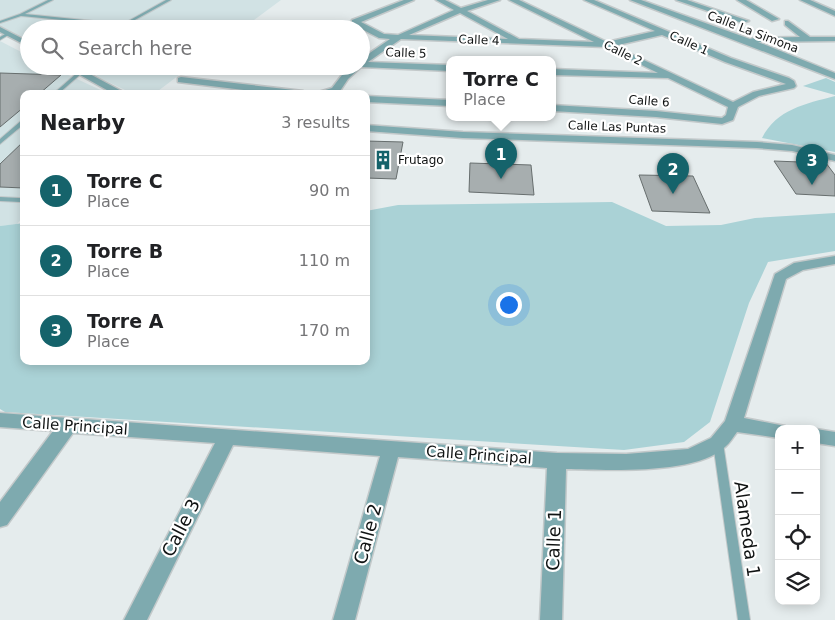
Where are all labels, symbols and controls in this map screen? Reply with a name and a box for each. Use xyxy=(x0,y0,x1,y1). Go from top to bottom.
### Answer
street label: Calle La Simona xyxy=(705,8,801,56)
search box xyxy=(20,20,370,75)
street label: Calle 1 xyxy=(667,28,711,58)
street label: Calle 4 xyxy=(458,32,500,48)
icon: search xyxy=(38,34,66,62)
text: Search here xyxy=(78,37,192,59)
street label: Calle 2 xyxy=(601,38,645,68)
street label: Calle 5 xyxy=(385,45,427,61)
popup xyxy=(446,56,556,121)
text: Torre C xyxy=(463,68,539,90)
text: Place xyxy=(463,90,506,109)
street label: Calle 6 xyxy=(628,93,670,109)
text: Nearby xyxy=(40,111,125,135)
text: 3 results xyxy=(281,113,350,132)
street label: Calle Las Puntas xyxy=(568,118,666,136)
pin: 1 xyxy=(485,138,517,179)
pin: 3 xyxy=(796,144,828,185)
building icon: Frutago xyxy=(372,149,394,171)
place label: Frutago xyxy=(398,153,444,167)
pin: 2 xyxy=(657,153,689,194)
text: Torre C xyxy=(87,170,163,192)
text: 1 xyxy=(50,181,62,200)
text: 90 m xyxy=(309,181,350,200)
text: Place xyxy=(87,192,130,211)
text: Torre B xyxy=(87,240,163,262)
text: 2 xyxy=(50,251,62,270)
text: 110 m xyxy=(299,251,350,270)
text: Place xyxy=(87,262,130,281)
your location xyxy=(496,292,522,318)
text: Torre A xyxy=(87,310,163,332)
text: 3 xyxy=(50,321,62,340)
text: 170 m xyxy=(299,321,350,340)
text: Place xyxy=(87,332,130,351)
street label: Calle Principal xyxy=(22,413,128,439)
map controls xyxy=(775,425,820,605)
button: + xyxy=(775,425,820,470)
street label: Calle Principal xyxy=(426,442,532,468)
button: − xyxy=(775,470,820,515)
street label: Alameda 1 xyxy=(730,480,765,578)
street label: Calle 3 xyxy=(157,495,204,560)
street label: Calle 2 xyxy=(349,501,386,566)
street label: Calle 1 xyxy=(542,509,565,571)
button: locate xyxy=(775,515,820,560)
button: layers xyxy=(775,560,820,605)

